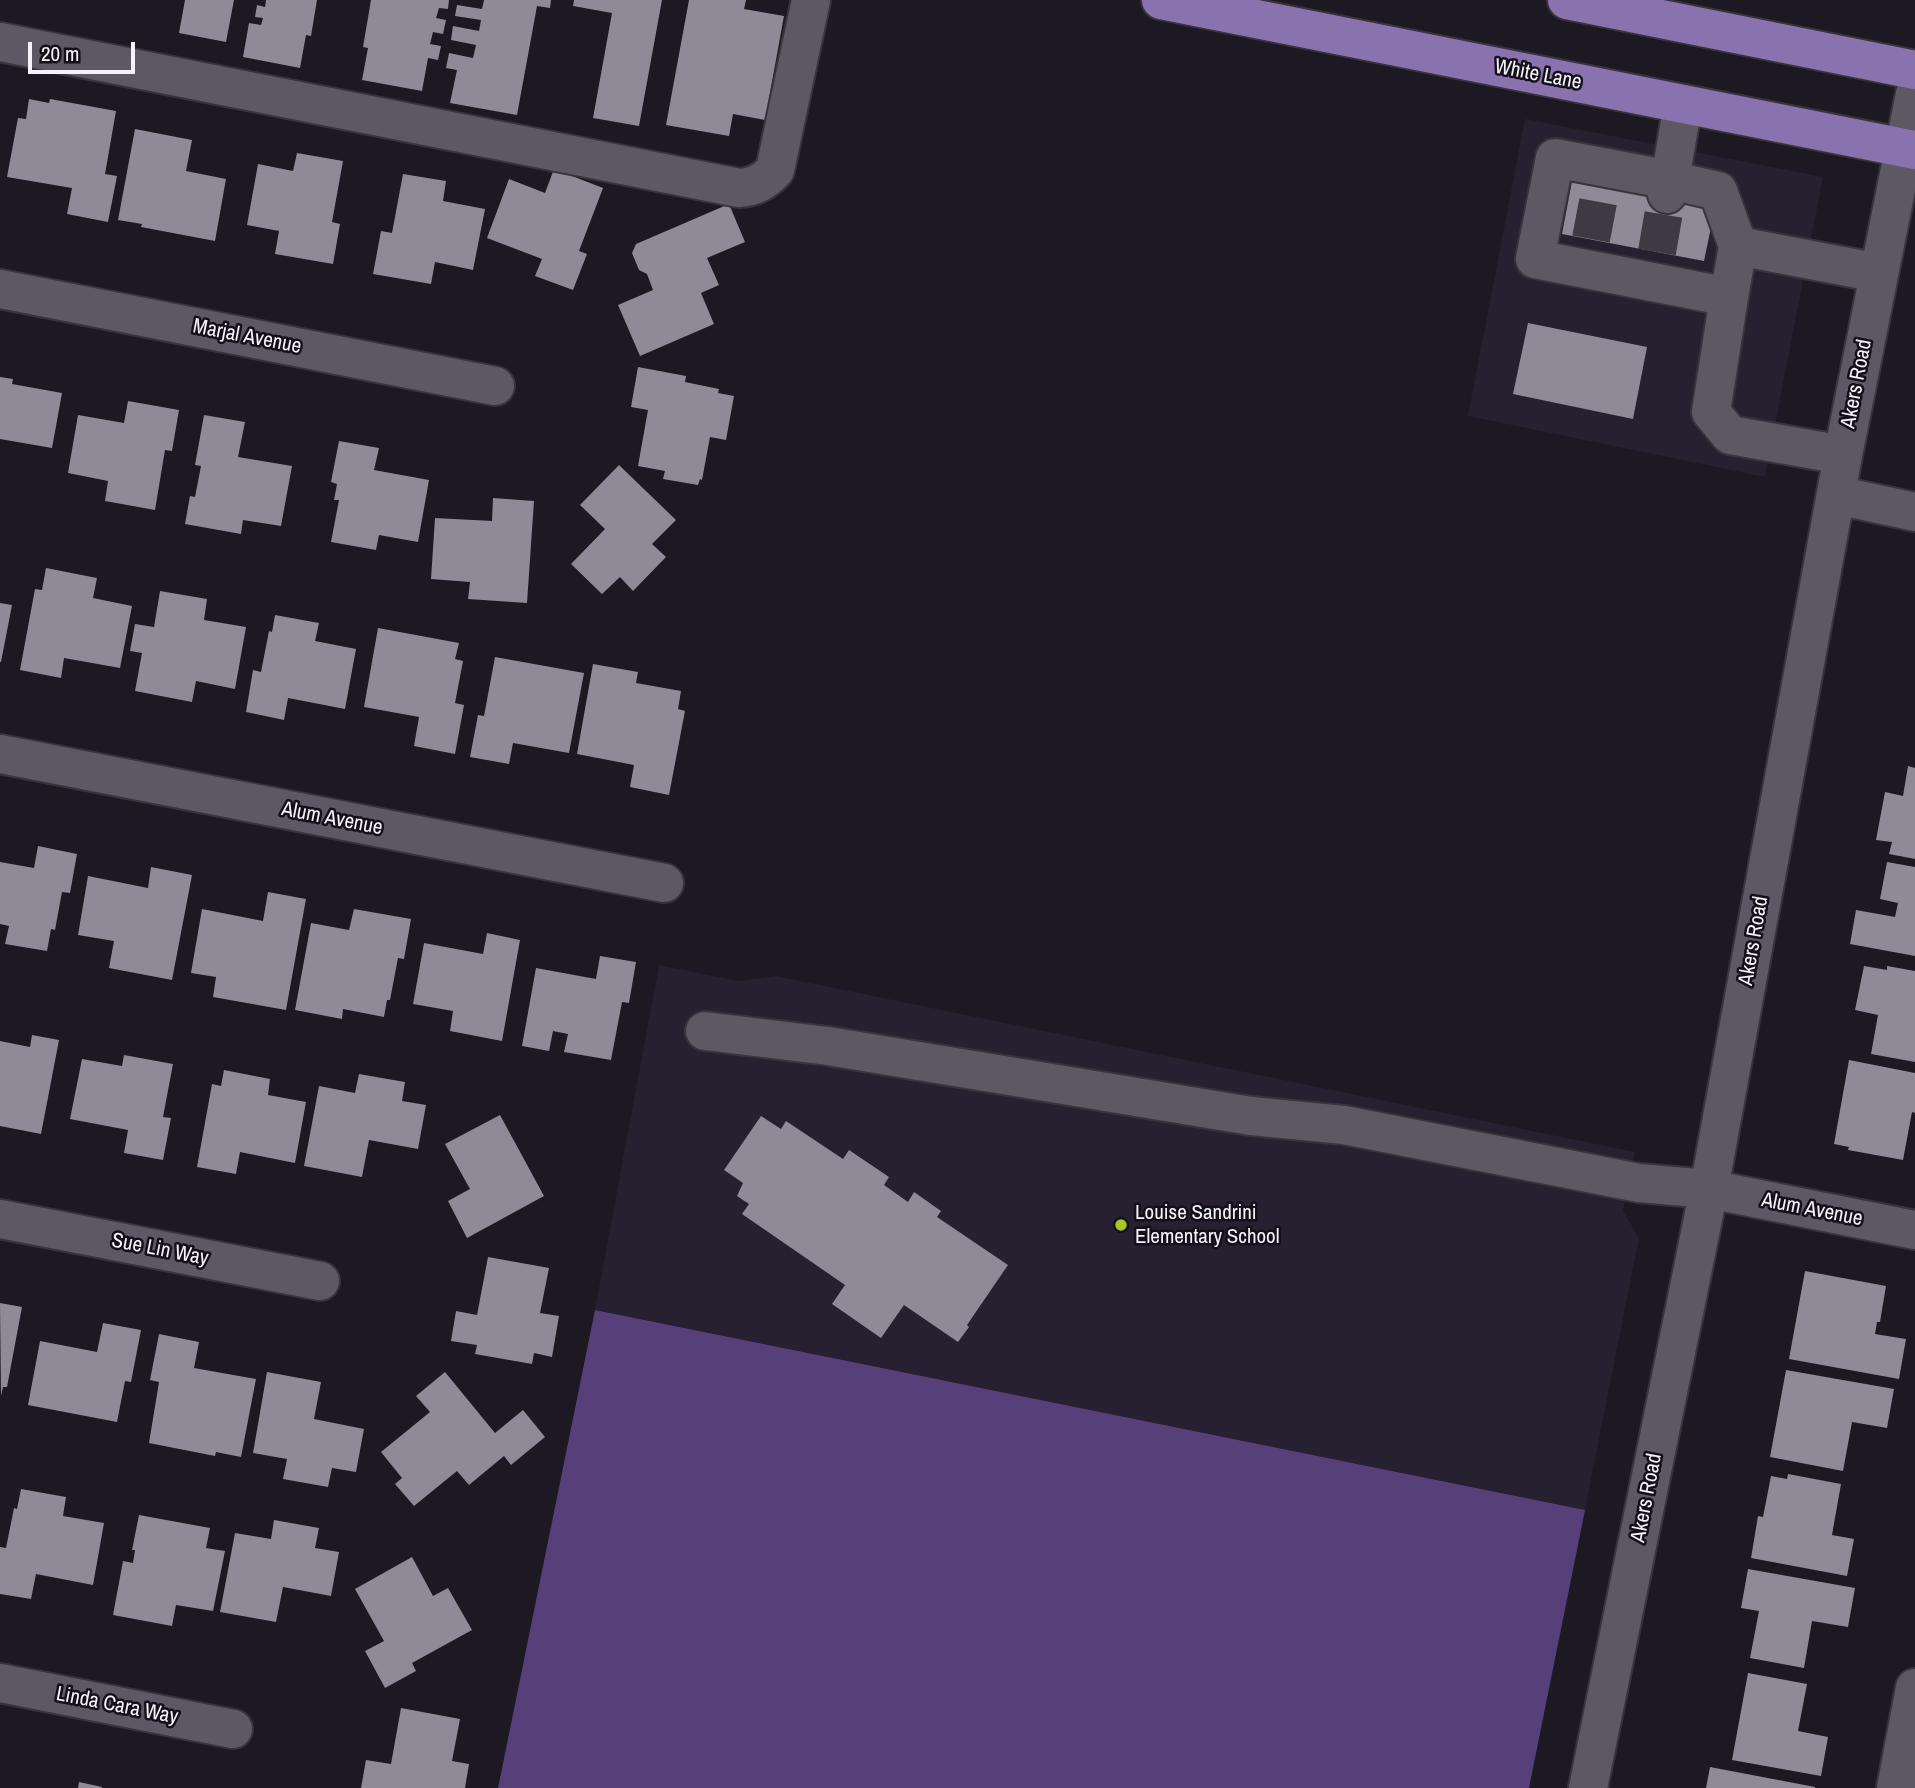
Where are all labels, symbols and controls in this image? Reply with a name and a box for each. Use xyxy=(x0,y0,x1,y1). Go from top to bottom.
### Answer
scale bar xyxy=(32,28,138,72)
text: 20 m xyxy=(41,39,79,68)
street label: White Lane xyxy=(1492,54,1584,96)
street label: Marjal Avenue xyxy=(191,314,303,360)
street label: Akers Road xyxy=(1836,337,1878,431)
street label: Alum Avenue xyxy=(279,797,385,841)
street label: Akers Road xyxy=(1734,895,1774,987)
street label: Alum Avenue xyxy=(1759,1188,1865,1232)
place label: Louise Sandrini Elementary School xyxy=(1135,1200,1280,1250)
marker: Louise Sandrini Elementary School xyxy=(1113,1217,1129,1233)
street label: Sue Lin Way xyxy=(110,1228,210,1272)
street label: Akers Road xyxy=(1626,1451,1668,1545)
street label: Linda Cara Way xyxy=(54,1682,180,1730)

